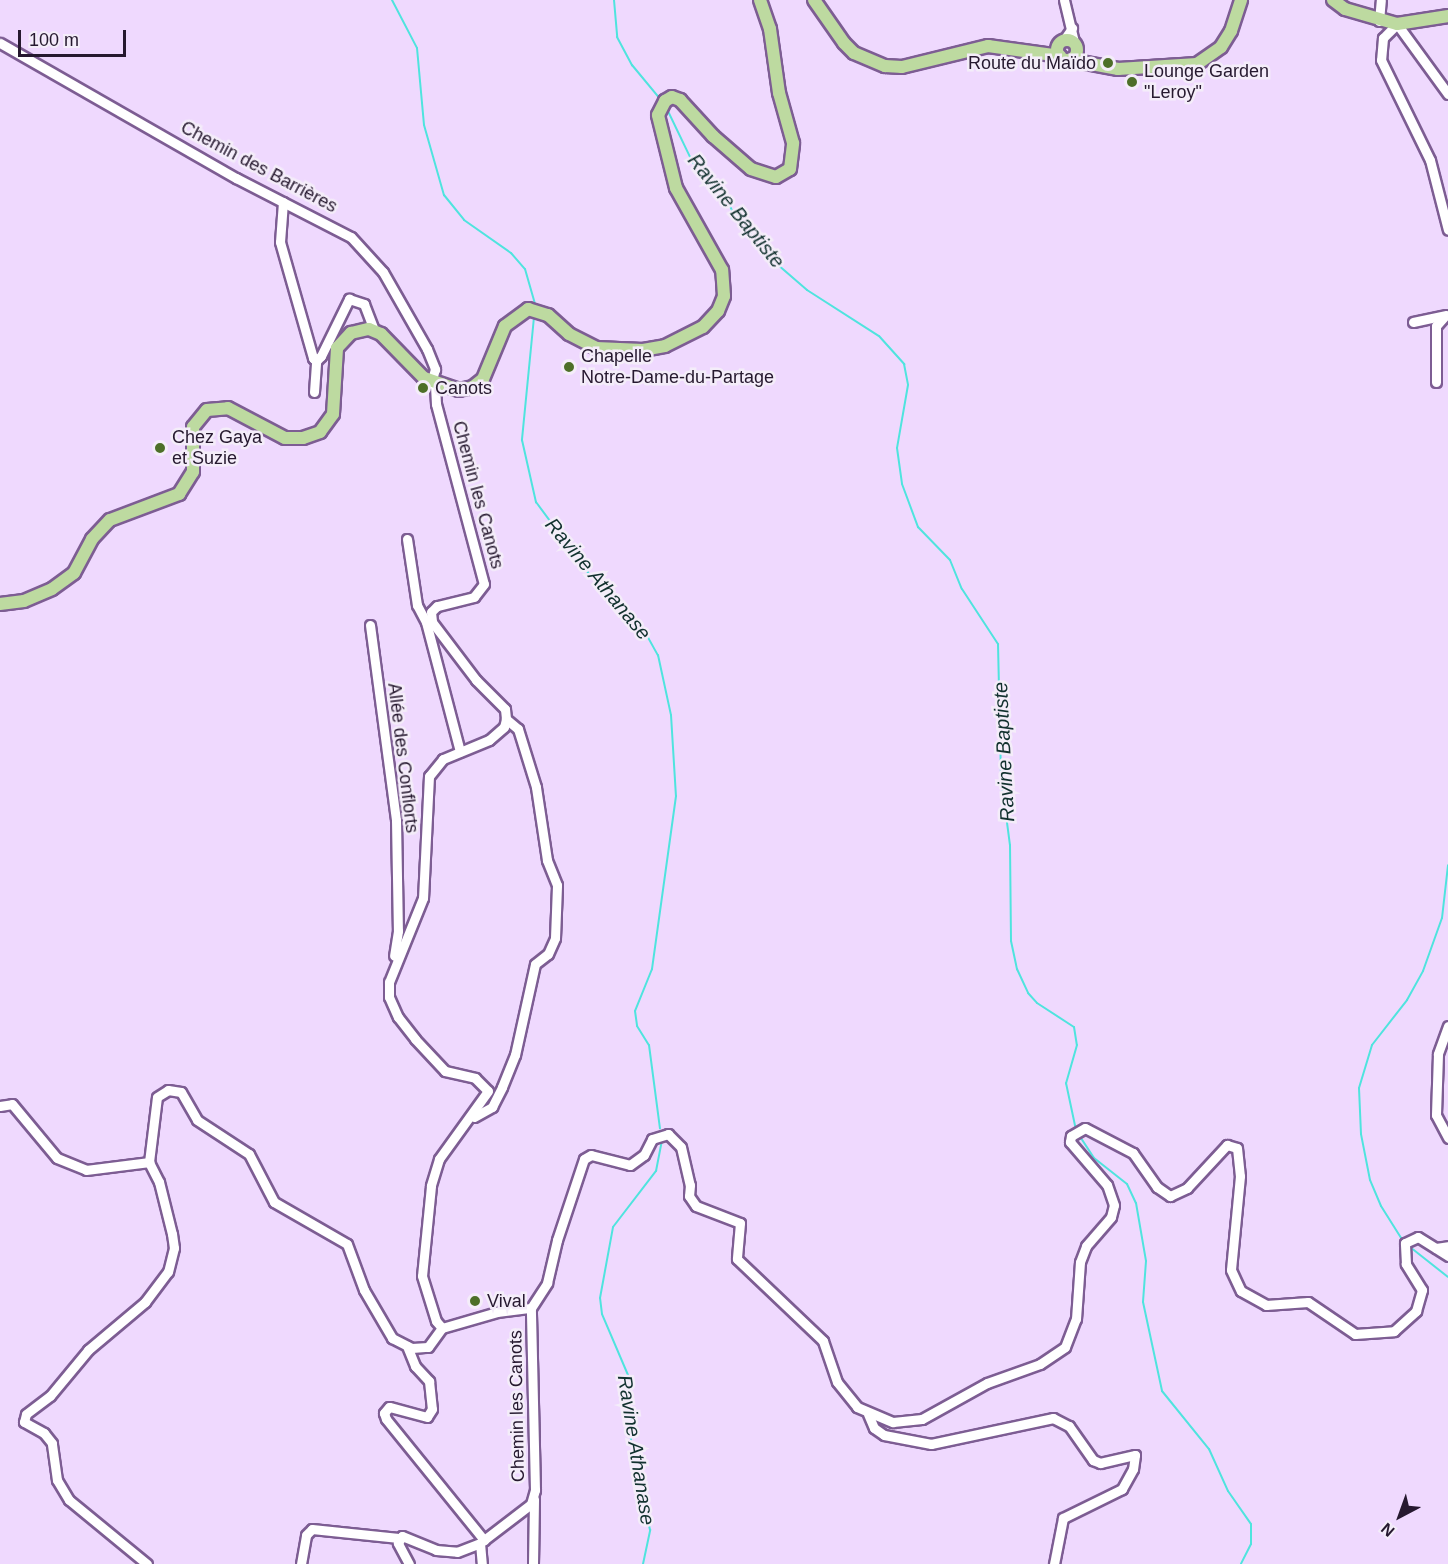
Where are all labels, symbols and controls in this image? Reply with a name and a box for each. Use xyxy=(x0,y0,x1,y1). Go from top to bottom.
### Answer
scale bar xyxy=(21,18,129,56)
text: 100 m xyxy=(29,30,79,50)
place label: Route du Maïdo xyxy=(968,52,1096,74)
marker: Route du Maïdo xyxy=(1101,56,1115,70)
place label: Lounge Garden "Leroy" xyxy=(1144,61,1269,104)
marker: Lounge Garden "Leroy" xyxy=(1125,75,1139,89)
street label: Chemin des Barrières xyxy=(177,117,341,217)
water label: Ravine Baptiste xyxy=(683,149,789,273)
place label: Chapelle Notre-Dame-du-Partage xyxy=(581,346,774,388)
marker: Chapelle Notre-Dame-du-Partage xyxy=(562,360,576,374)
place label: Canots xyxy=(435,377,492,399)
marker: Canots xyxy=(416,381,430,395)
street label: Chemin les Canots xyxy=(448,419,508,571)
place label: Chez Gaya et Suzie xyxy=(172,427,262,470)
marker: Chez Gaya et Suzie xyxy=(153,441,167,455)
water label: Ravine Athanase xyxy=(540,513,656,645)
water label: Ravine Baptiste xyxy=(988,681,1020,823)
street label: Allée des Conflorts xyxy=(383,682,423,834)
place label: Vival xyxy=(487,1290,526,1312)
marker: Vival xyxy=(468,1294,482,1308)
street label: Chemin les Canots xyxy=(505,1330,529,1482)
water label: Ravine Athanase xyxy=(612,1373,660,1527)
north arrow xyxy=(1370,1486,1430,1546)
text: N xyxy=(1378,1520,1398,1540)

